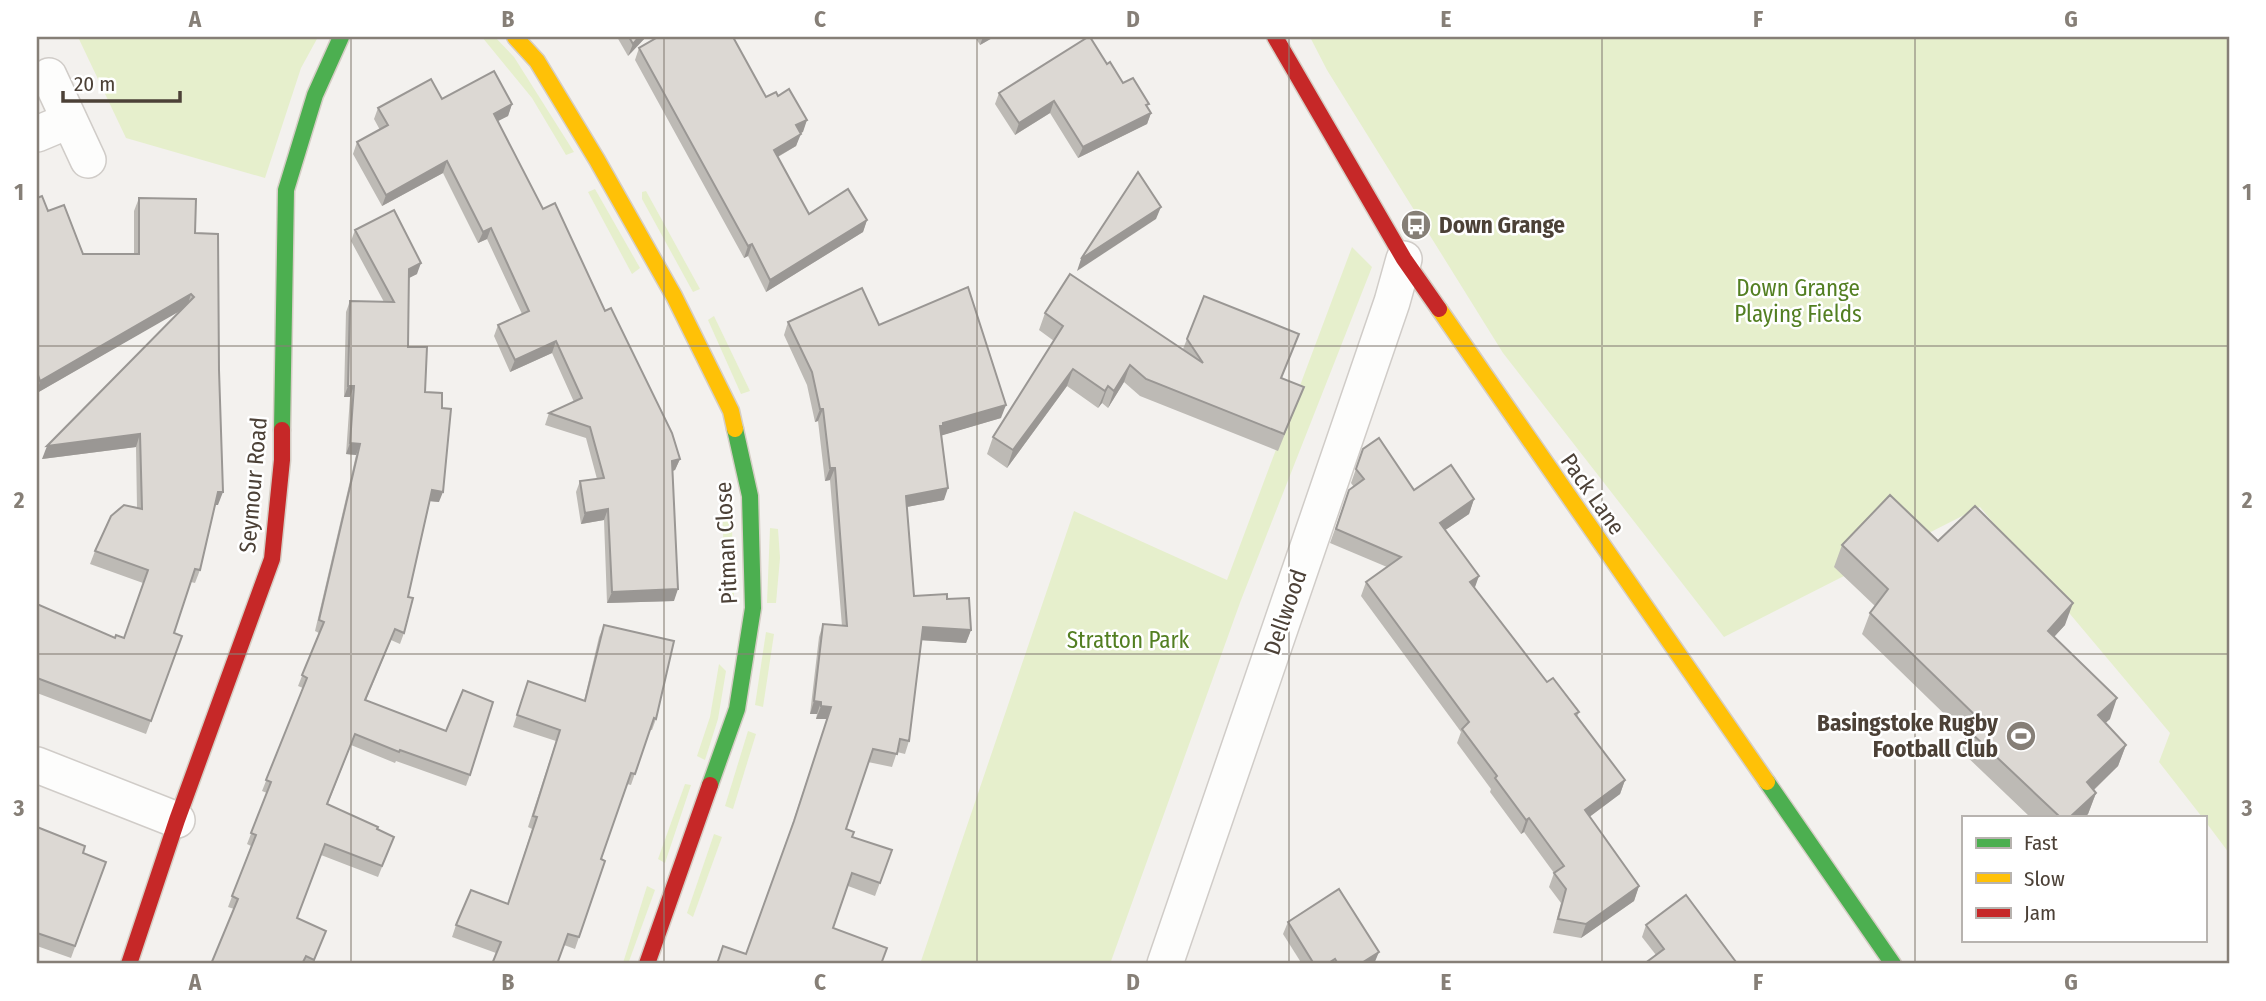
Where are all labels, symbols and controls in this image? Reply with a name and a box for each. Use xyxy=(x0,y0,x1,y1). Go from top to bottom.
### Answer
text: A xyxy=(188,5,202,33)
text: B xyxy=(502,5,515,33)
text: C xyxy=(814,5,826,33)
text: D xyxy=(1126,5,1140,33)
text: E xyxy=(1441,5,1452,33)
text: F xyxy=(1753,5,1763,33)
text: G xyxy=(2064,5,2078,33)
scale bar xyxy=(63,60,180,104)
text: 20 m xyxy=(74,71,115,97)
text: 1 xyxy=(14,178,24,206)
text: 1 xyxy=(2242,178,2252,206)
bus stop icon: Down Grange xyxy=(1399,208,1433,242)
place label: Down Grange xyxy=(1439,211,1565,239)
park label: Down Grange Playing Fields xyxy=(1734,274,1862,328)
street label: Seymour Road xyxy=(233,416,273,554)
street label: Pack Lane xyxy=(1555,448,1631,540)
street label: Pitman Close xyxy=(709,481,743,605)
text: 2 xyxy=(13,486,25,514)
text: 2 xyxy=(2241,486,2253,514)
street label: Dellwood xyxy=(1257,566,1313,658)
park label: Stratton Park xyxy=(1067,626,1190,654)
place label: Basingstoke Rugby Football Club xyxy=(1817,709,1999,763)
sports icon: Basingstoke Rugby Football Club xyxy=(2004,719,2038,753)
text: 3 xyxy=(13,794,25,822)
text: 3 xyxy=(2241,794,2253,822)
legend xyxy=(1962,816,2206,942)
text: Fast xyxy=(2024,830,2058,856)
text: Slow xyxy=(2024,866,2065,892)
text: Jam xyxy=(2024,900,2056,926)
text: A xyxy=(188,968,202,996)
text: B xyxy=(502,968,515,996)
text: C xyxy=(814,968,826,996)
text: D xyxy=(1126,968,1140,996)
text: E xyxy=(1441,968,1452,996)
text: F xyxy=(1753,968,1763,996)
text: G xyxy=(2064,968,2078,996)

